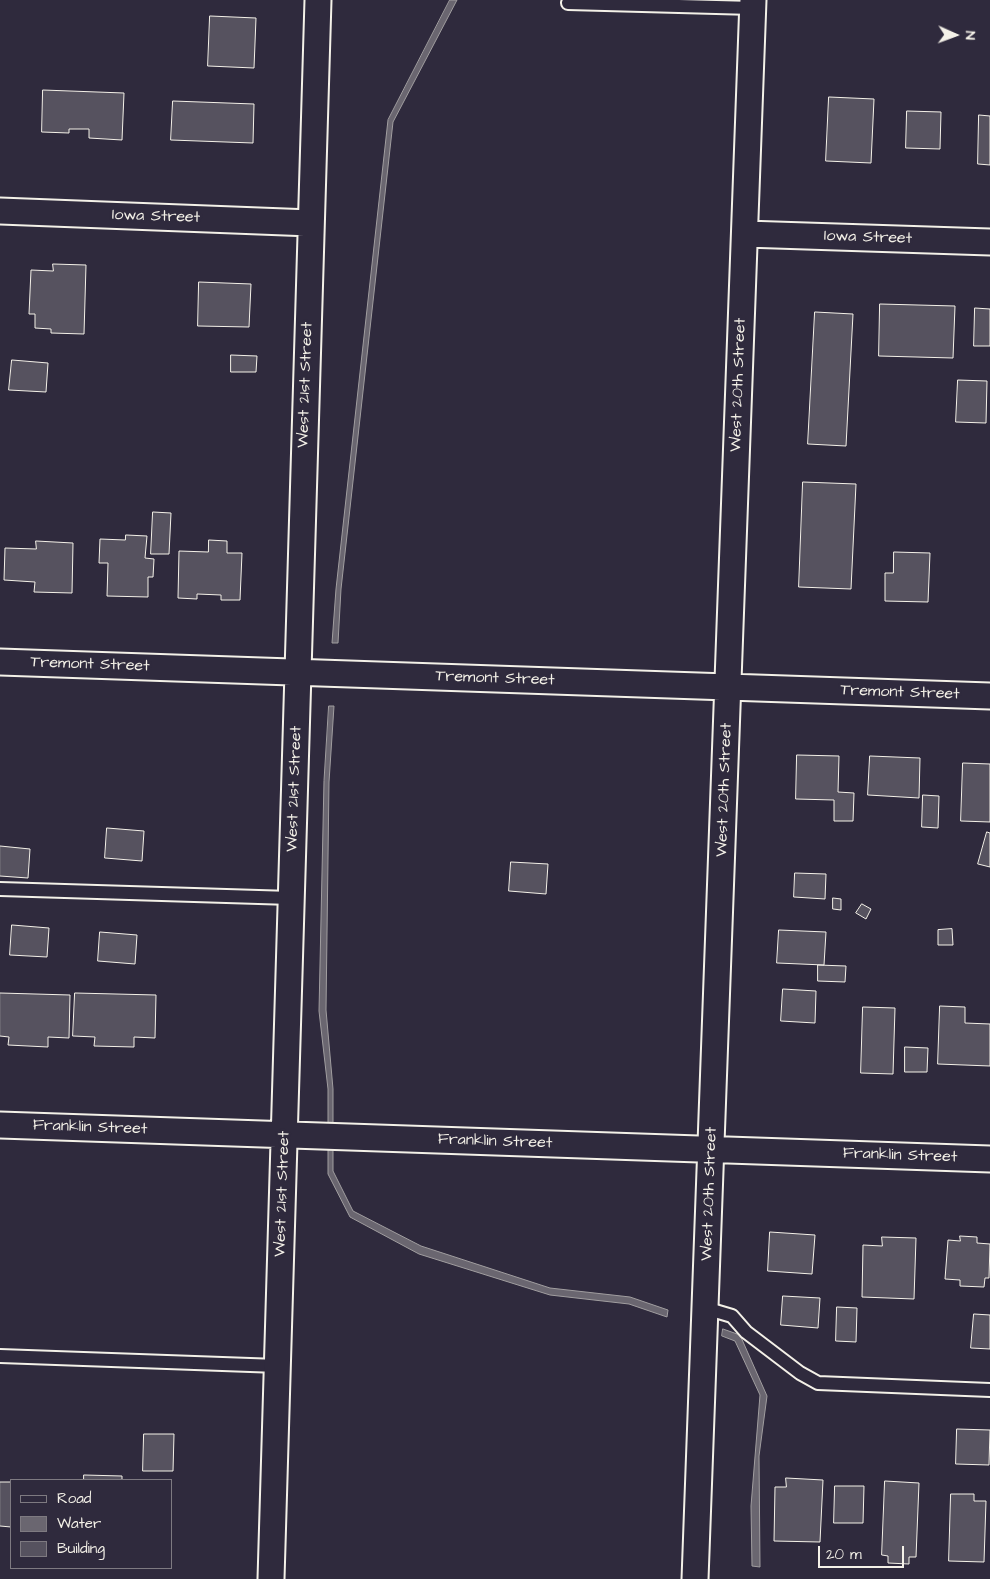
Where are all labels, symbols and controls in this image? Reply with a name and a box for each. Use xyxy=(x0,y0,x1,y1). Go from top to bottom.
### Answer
north arrow xyxy=(930,10,980,60)
text: N xyxy=(960,31,980,40)
street label: Iowa Street xyxy=(112,206,200,228)
street label: Iowa Street xyxy=(824,227,912,249)
street label: West 20th Street xyxy=(727,318,751,452)
street label: West 21st Street xyxy=(294,322,318,448)
street label: Tremont Street xyxy=(30,653,150,677)
street label: Tremont Street xyxy=(435,667,555,691)
street label: Tremont Street xyxy=(840,681,960,705)
street label: West 20th Street xyxy=(713,723,737,857)
street label: West 21st Street xyxy=(283,726,307,852)
street label: Franklin Street xyxy=(32,1116,148,1140)
street label: West 20th Street xyxy=(698,1127,722,1261)
street label: Franklin Street xyxy=(437,1130,553,1154)
street label: West 21st Street xyxy=(271,1131,295,1257)
street label: Franklin Street xyxy=(842,1144,958,1168)
legend xyxy=(10,1479,172,1569)
text: Road xyxy=(57,1488,91,1509)
text: Water xyxy=(57,1513,101,1534)
scale bar xyxy=(820,1536,906,1568)
text: Building xyxy=(57,1538,105,1559)
text: 20 m xyxy=(826,1544,862,1565)

